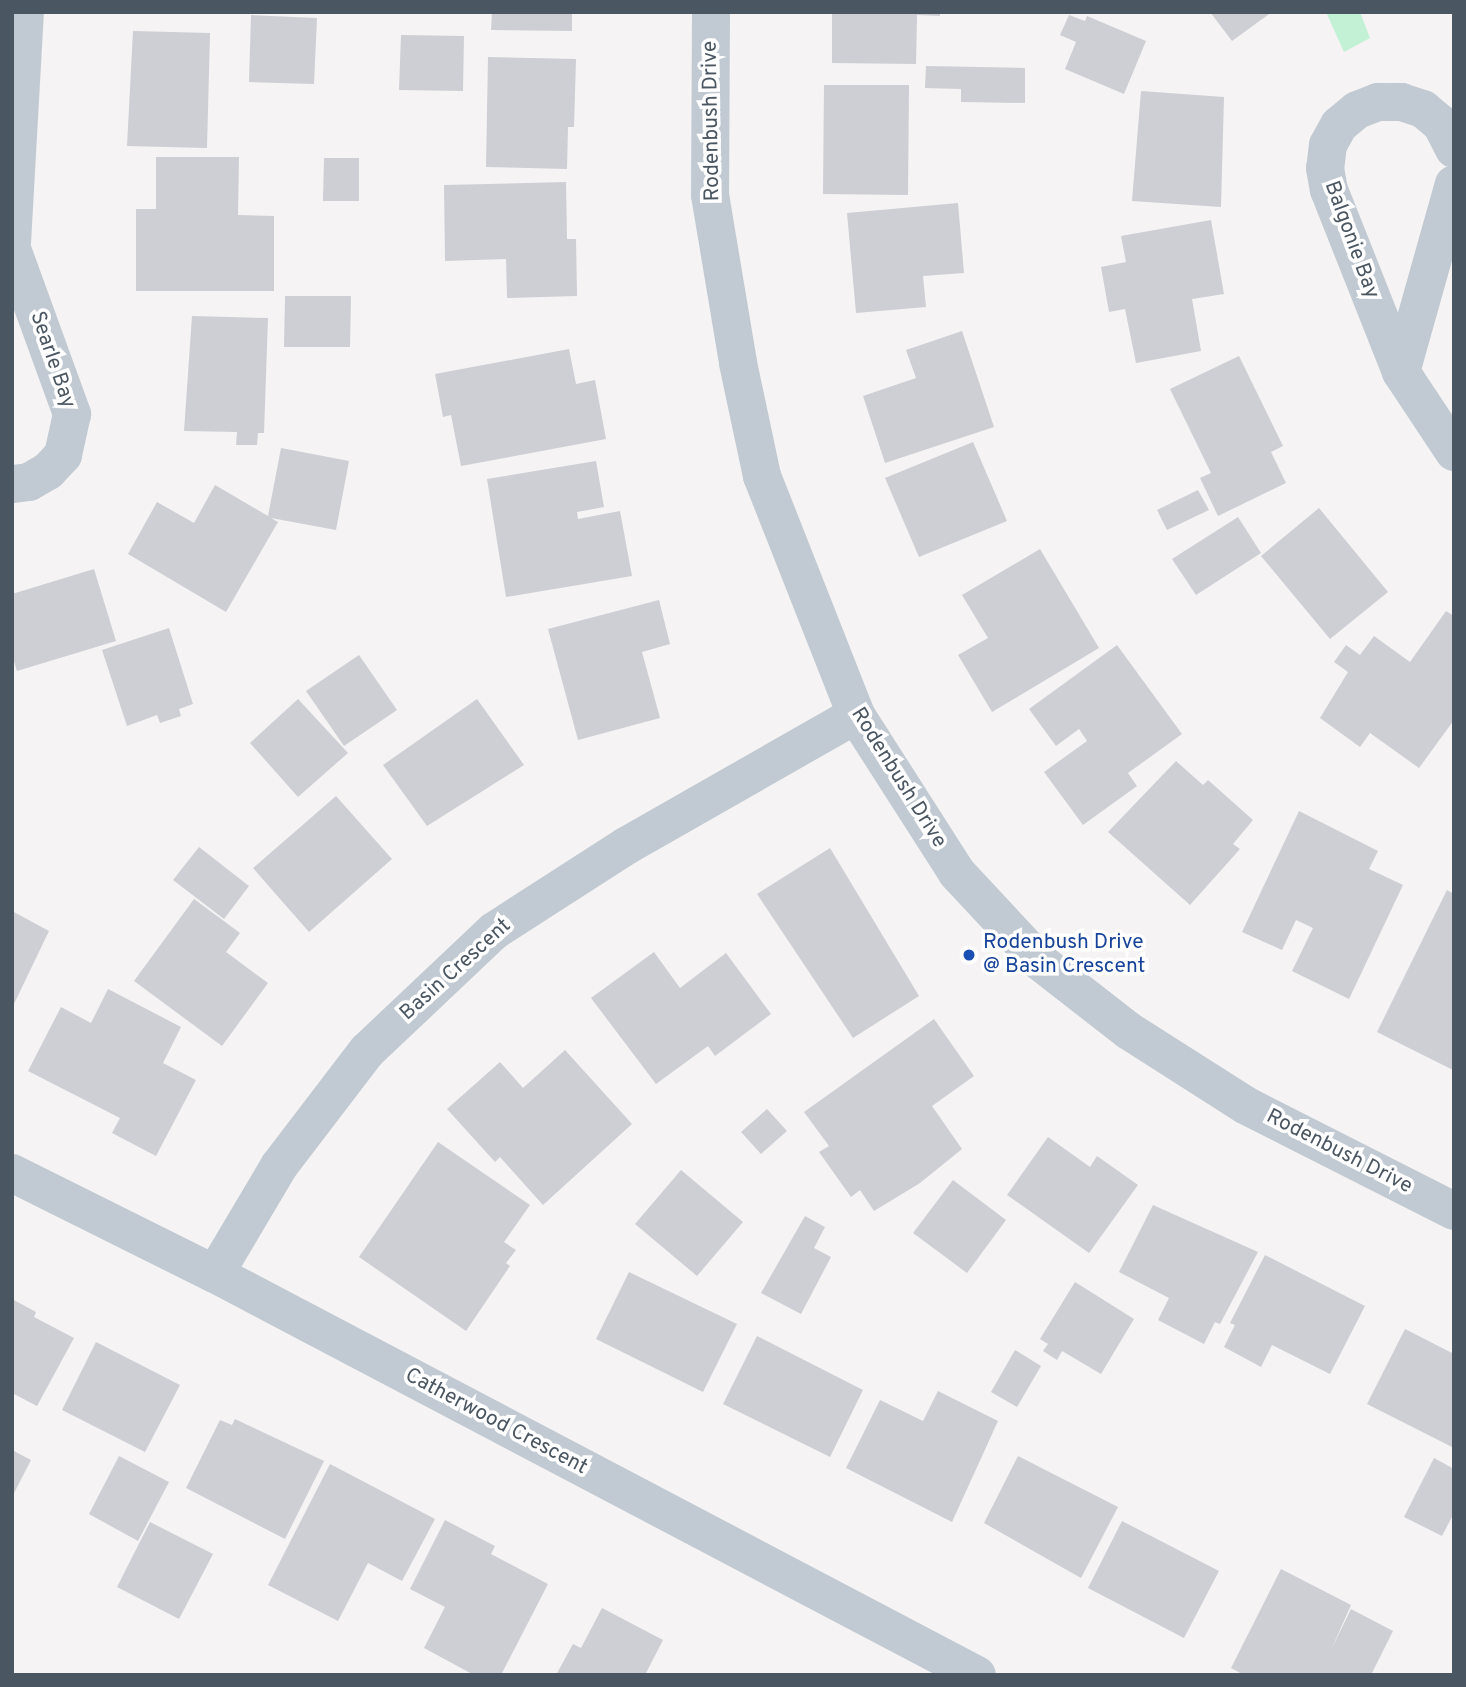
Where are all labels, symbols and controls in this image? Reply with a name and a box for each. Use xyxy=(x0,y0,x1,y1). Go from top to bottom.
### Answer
street label: Rodenbush Drive xyxy=(698,40,726,202)
street label: Balgonie Bay xyxy=(1318,178,1384,302)
street label: Searle Bay xyxy=(24,308,80,412)
street label: Rodenbush Drive xyxy=(845,703,951,853)
street label: Basin Crescent xyxy=(395,914,517,1026)
place label: Rodenbush Drive @ Basin Crescent xyxy=(983,930,1145,980)
marker: Rodenbush Drive @ Basin Crescent xyxy=(961,947,977,963)
street label: Rodenbush Drive xyxy=(1262,1104,1416,1200)
street label: Catherwood Crescent xyxy=(400,1363,592,1481)

